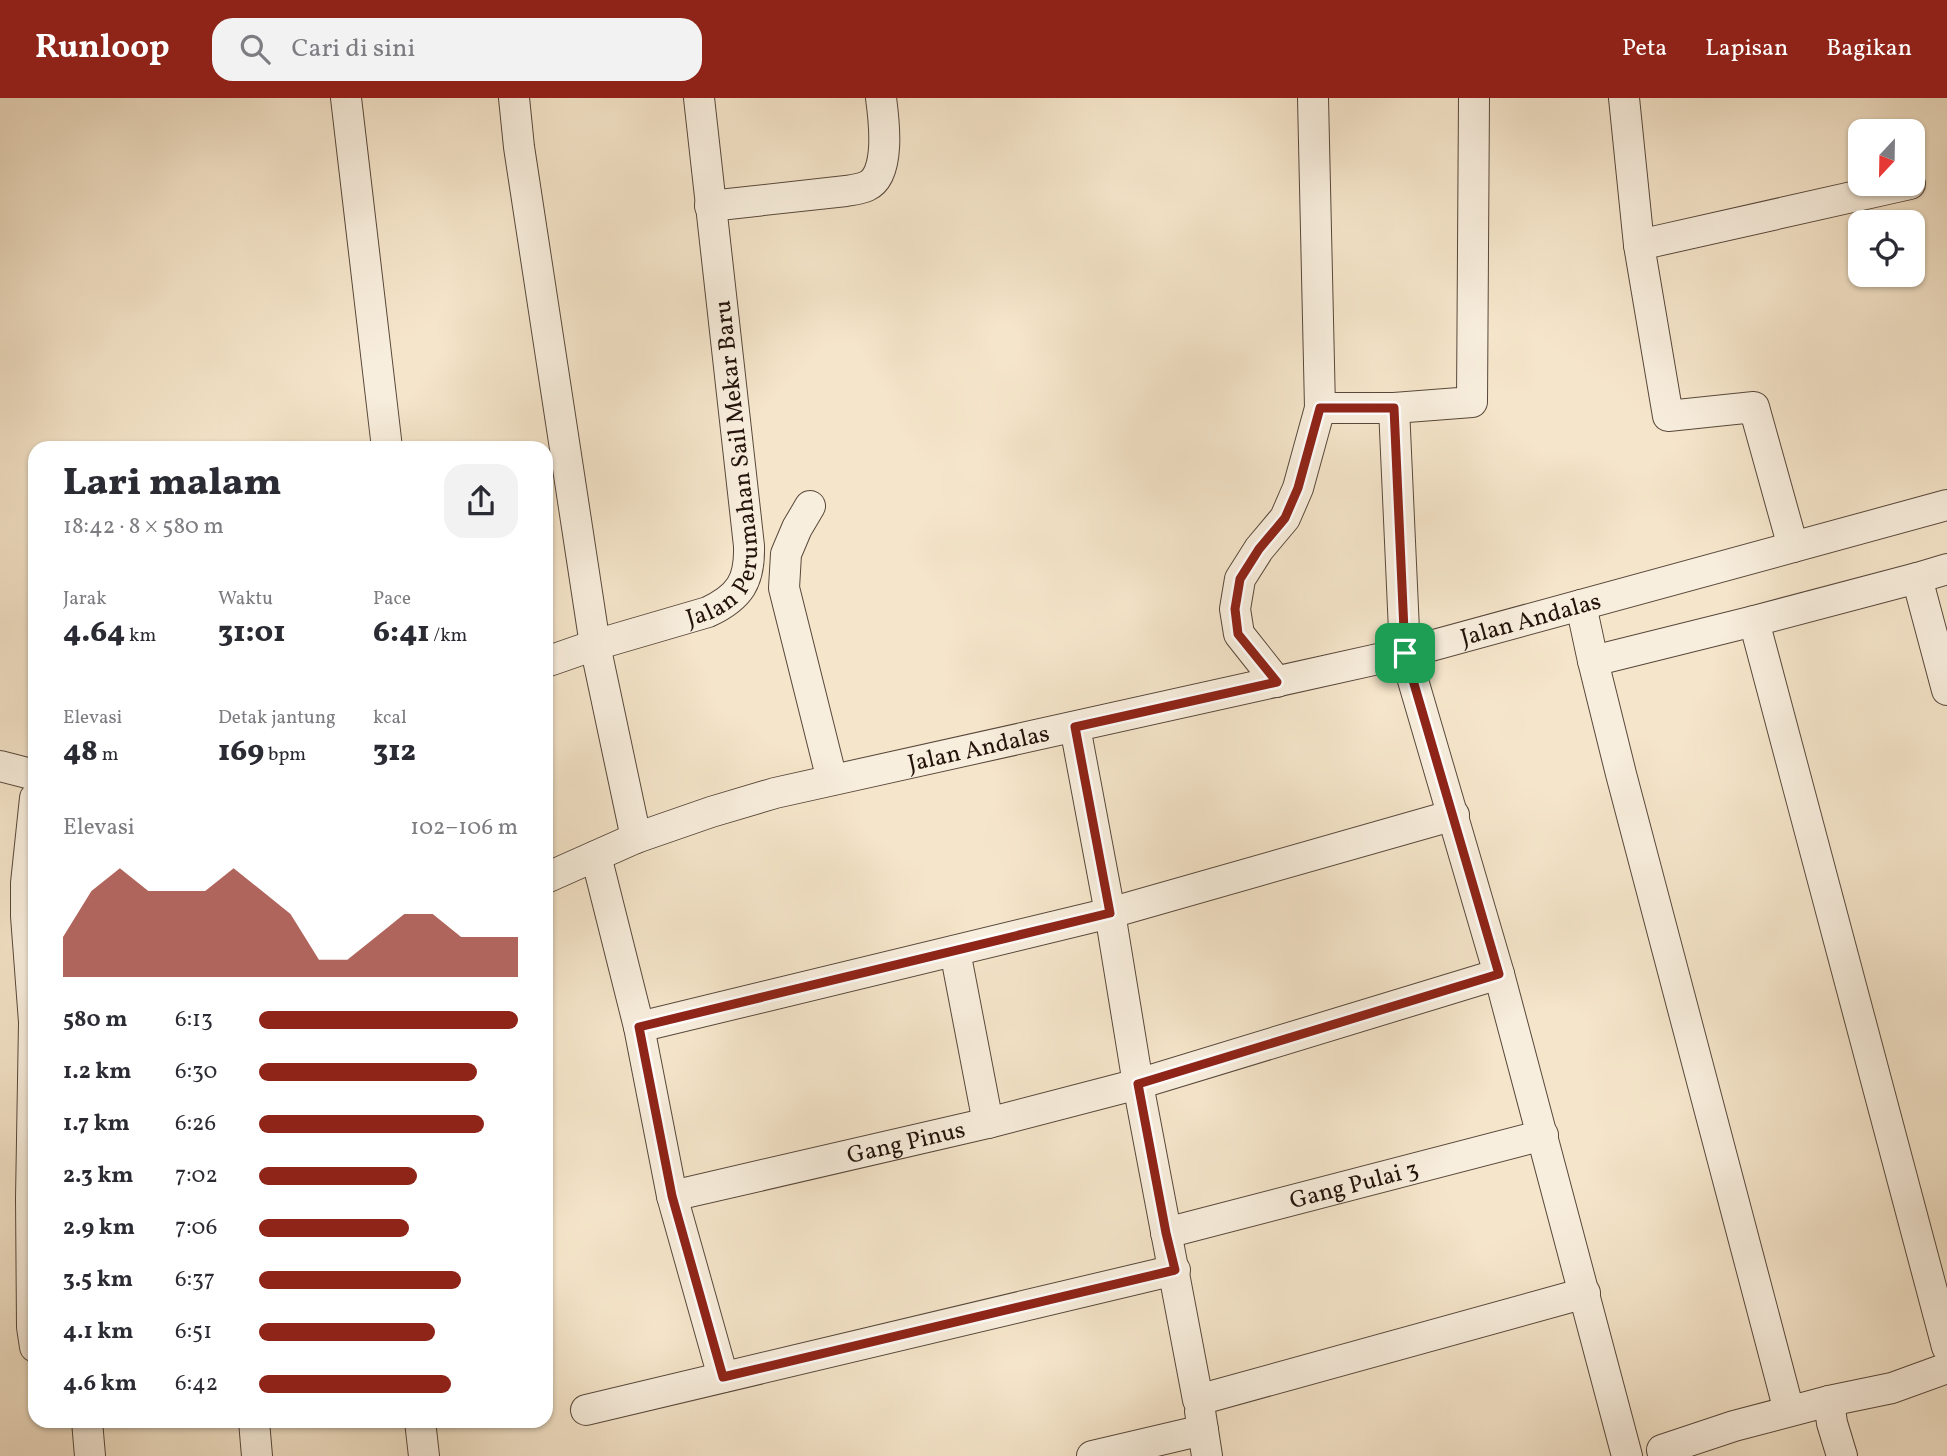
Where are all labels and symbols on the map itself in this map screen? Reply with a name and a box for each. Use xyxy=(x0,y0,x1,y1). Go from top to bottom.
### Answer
north arrow xyxy=(1848,119,1925,196)
street label: Jalan Perumahan Sail Mekar Baru xyxy=(682,298,768,636)
street label: Jalan Andalas xyxy=(1457,585,1605,656)
pin xyxy=(1375,623,1435,683)
street label: Jalan Andalas xyxy=(905,718,1053,782)
street label: Gang Pinus xyxy=(844,1114,969,1174)
street label: Gang Pulai 3 xyxy=(1286,1153,1422,1219)

